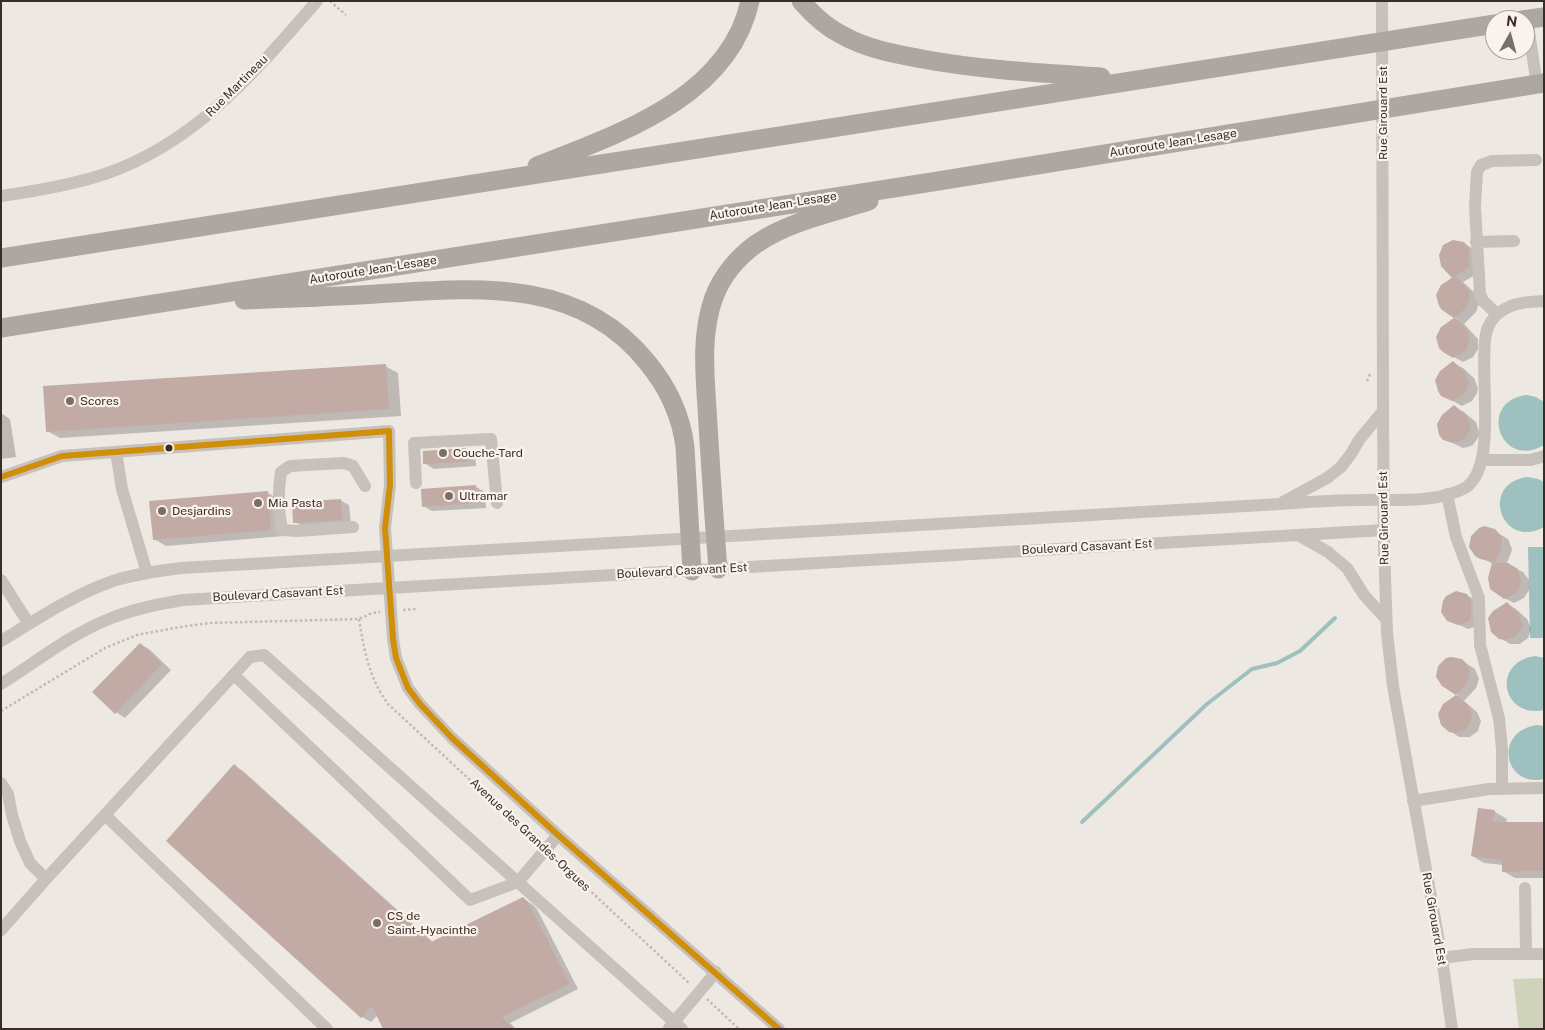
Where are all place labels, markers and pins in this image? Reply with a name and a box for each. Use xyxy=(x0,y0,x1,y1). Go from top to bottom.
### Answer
place label: Scores xyxy=(80,394,119,408)
marker: Scores xyxy=(64,395,76,407)
unlabelled marker xyxy=(164,443,174,453)
place label: Couche-Tard xyxy=(453,446,523,460)
marker: Couche-Tard xyxy=(437,447,449,459)
place label: Ultramar xyxy=(459,489,508,503)
marker: Ultramar xyxy=(443,490,455,502)
place label: Mia Pasta xyxy=(268,496,322,510)
marker: Mia Pasta xyxy=(252,497,264,509)
place label: Desjardins xyxy=(172,504,231,518)
marker: Desjardins xyxy=(156,505,168,517)
place label: CS de Saint-Hyacinthe xyxy=(387,909,477,937)
marker: CS de Saint-Hyacinthe xyxy=(371,917,383,929)

